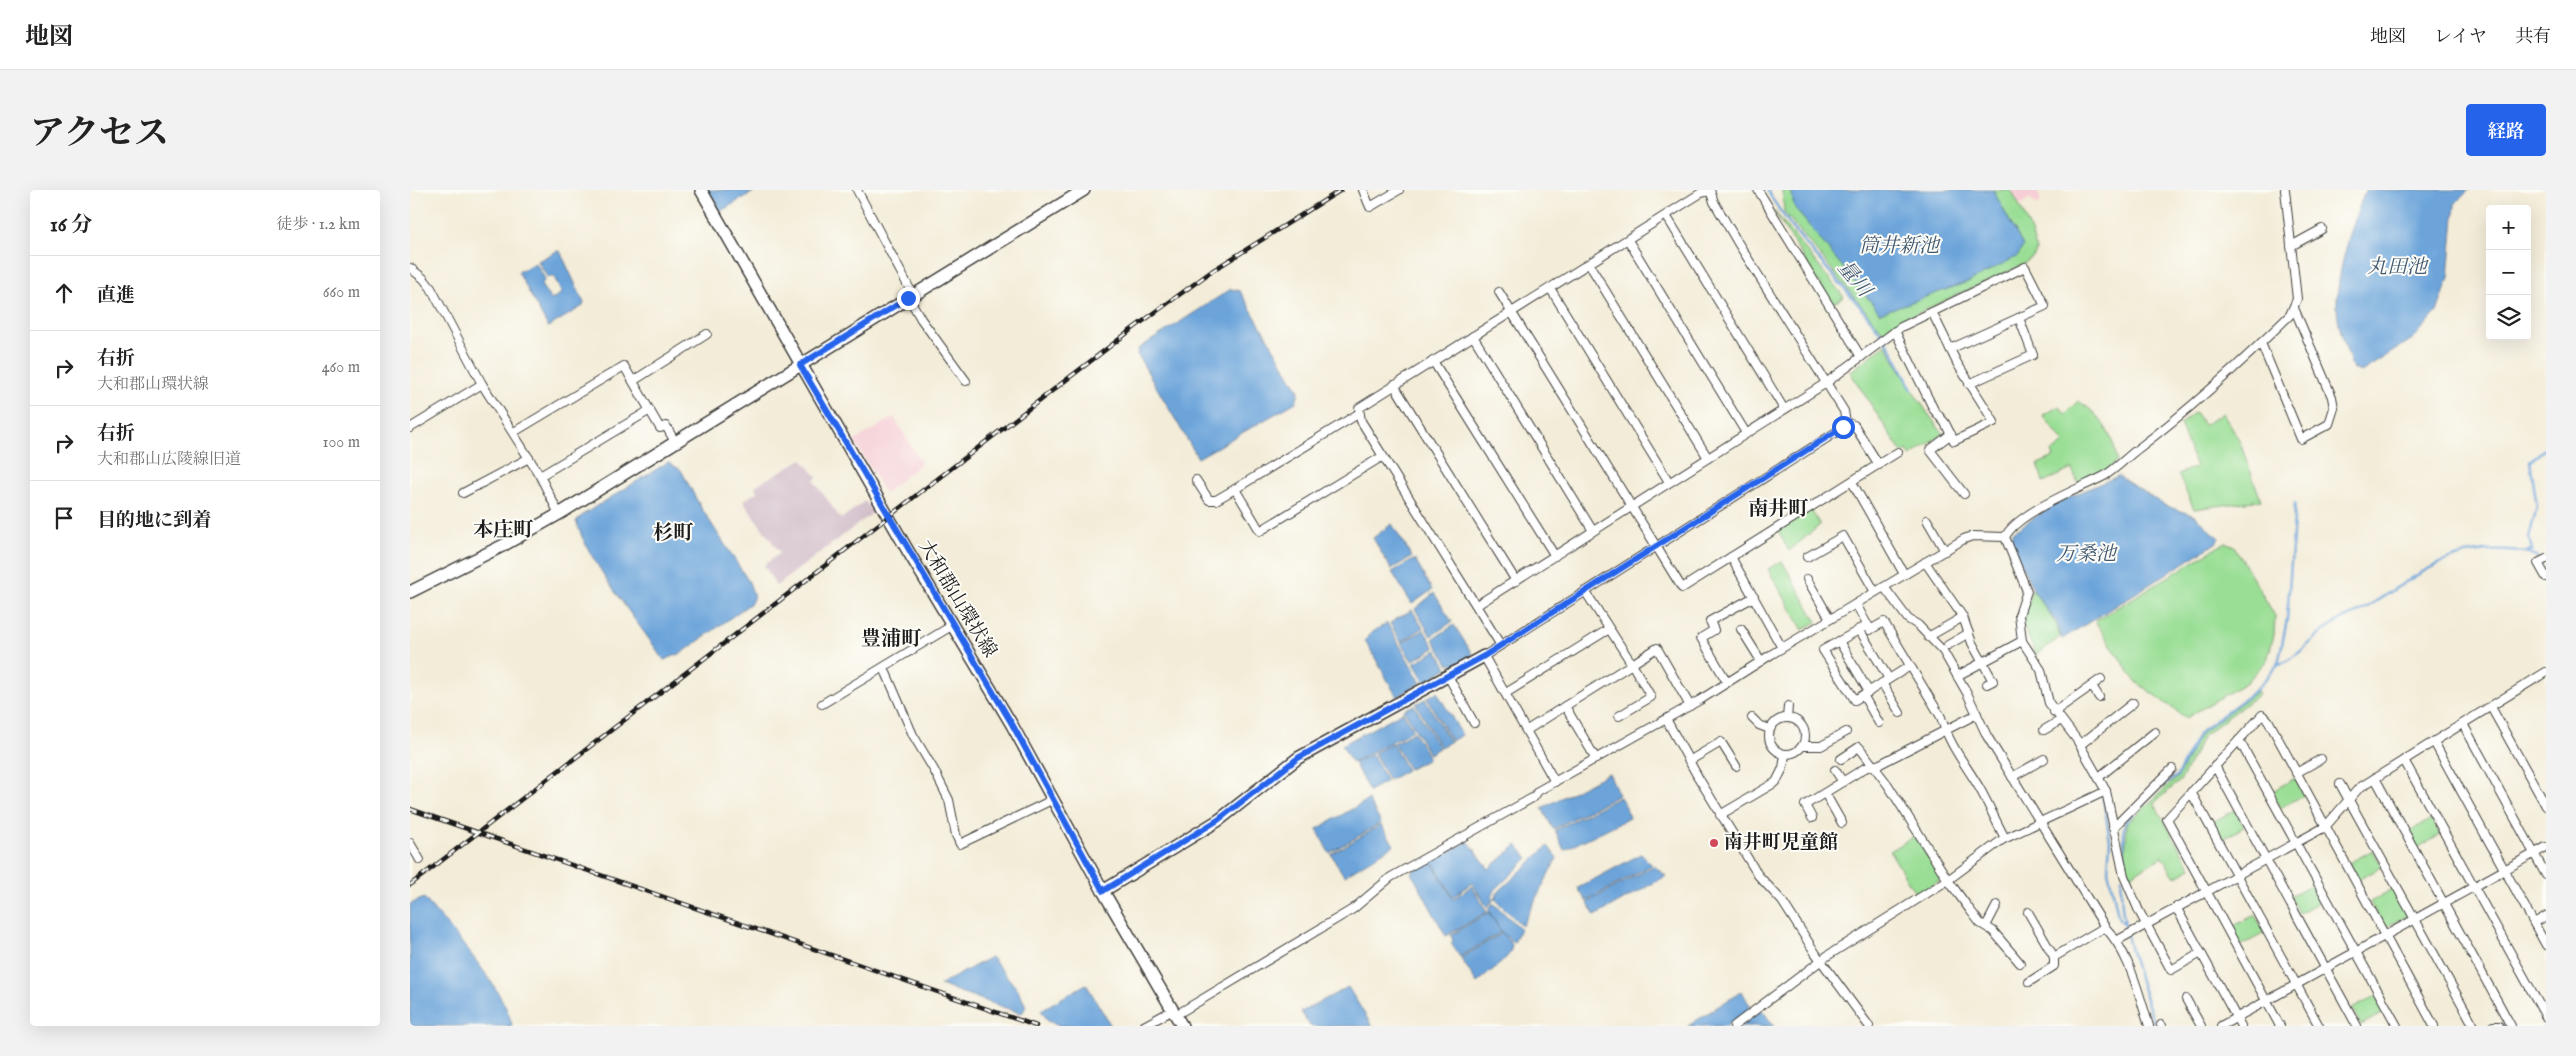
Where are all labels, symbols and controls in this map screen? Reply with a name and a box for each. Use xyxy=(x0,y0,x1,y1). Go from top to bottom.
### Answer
text: 地図 xyxy=(25,22,73,53)
text: 地図 xyxy=(2370,26,2406,49)
text: レイヤ xyxy=(2434,26,2487,49)
text: 共有 xyxy=(2515,26,2551,49)
button: 経路 xyxy=(2466,104,2546,156)
text: アクセス xyxy=(30,112,169,157)
map controls xyxy=(2486,205,2531,340)
button: + xyxy=(2486,205,2531,250)
text: 16 分 xyxy=(50,212,92,239)
text: 徒歩 · 1.2 km xyxy=(276,215,360,235)
water label: 筒井新池 xyxy=(1859,234,1941,259)
button: − xyxy=(2486,250,2531,295)
water label: 丸田池 xyxy=(2367,255,2429,280)
water label: 量川 xyxy=(1832,256,1878,304)
icon: ahead xyxy=(50,279,78,307)
text: 660 m xyxy=(323,283,360,303)
text: 直進 xyxy=(97,284,135,308)
route end xyxy=(897,287,920,310)
button: layers xyxy=(2486,295,2531,340)
text: 右折 xyxy=(97,347,135,371)
icon: right xyxy=(50,354,78,382)
text: 460 m xyxy=(322,358,360,378)
text: 大和郡山環状線 xyxy=(97,375,209,395)
route start xyxy=(1832,416,1855,439)
text: 右折 xyxy=(97,422,135,446)
icon: right xyxy=(50,429,78,457)
text: 100 m xyxy=(323,433,360,453)
text: 大和郡山広陵線旧道 xyxy=(97,450,241,470)
district label: 南井町 xyxy=(1748,497,1809,522)
icon: arrive xyxy=(50,504,78,532)
text: 目的地に到着 xyxy=(97,509,211,533)
district label: 本庄町 xyxy=(473,518,534,543)
district label: 杉町 xyxy=(653,521,694,546)
street label: 大和郡山環状線 xyxy=(912,536,1002,662)
water label: 万桑池 xyxy=(2056,542,2118,567)
district label: 豊浦町 xyxy=(861,627,922,652)
place label: 南井町児童館 xyxy=(1724,831,1838,855)
marker: 南井町児童館 xyxy=(1708,837,1720,849)

